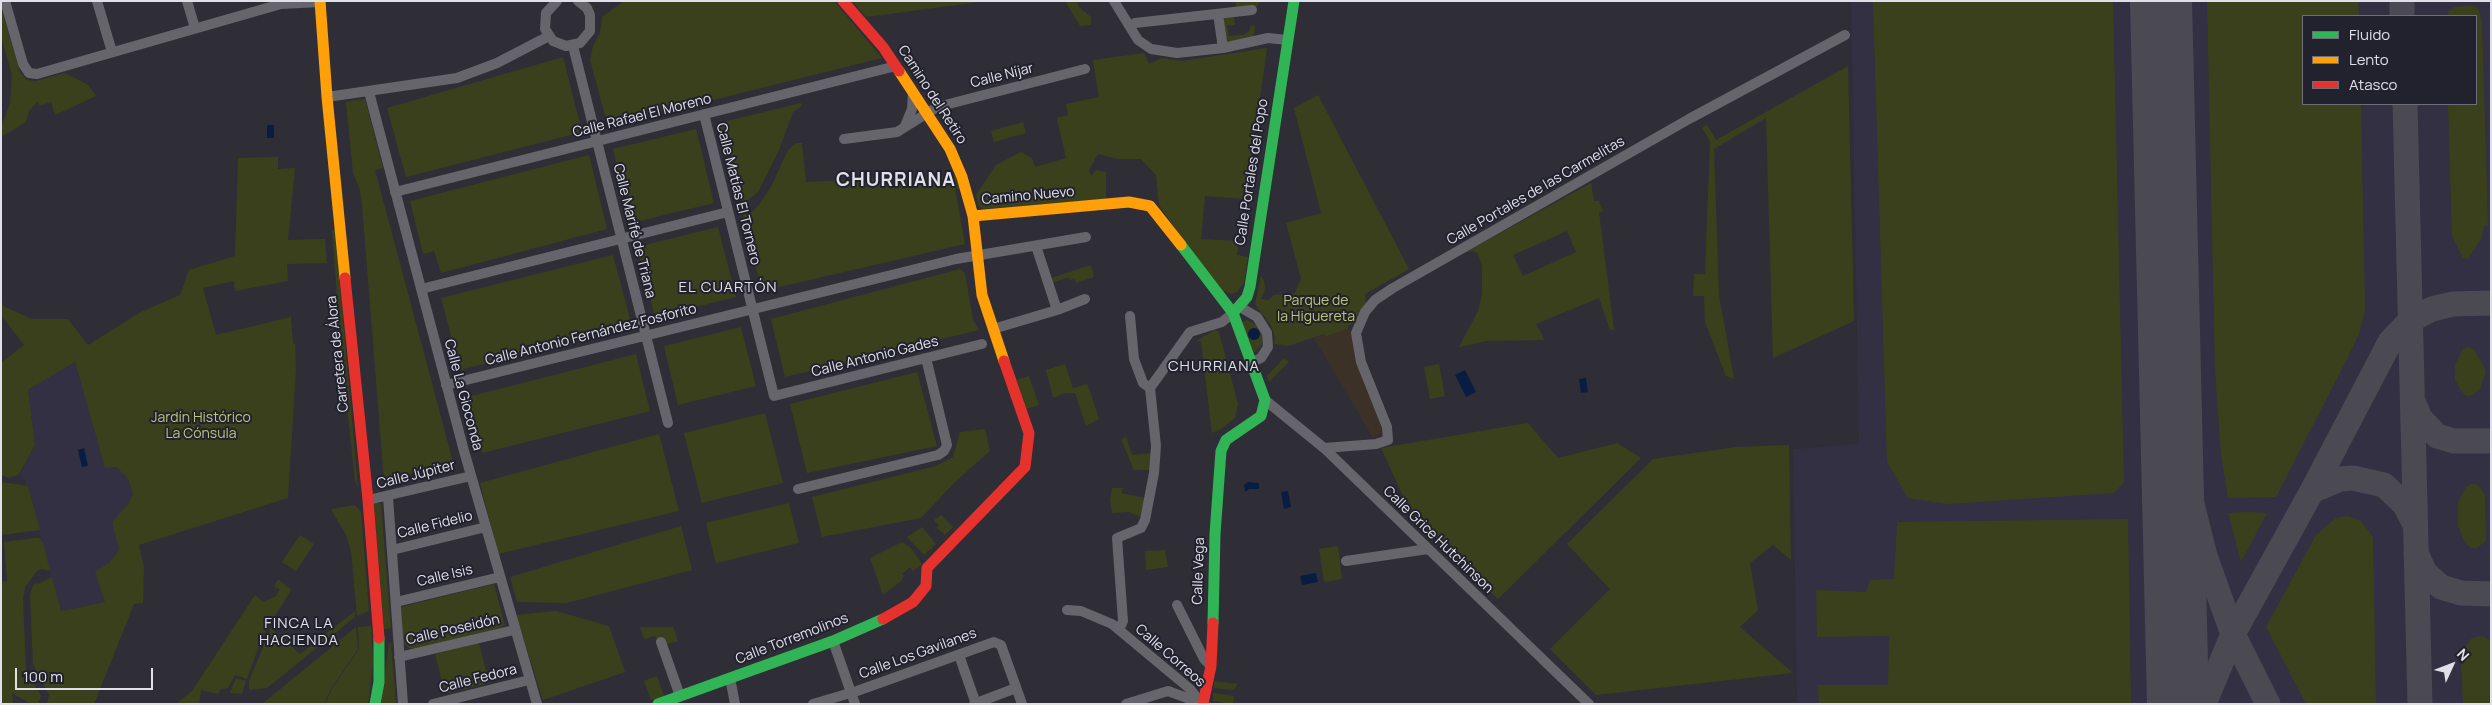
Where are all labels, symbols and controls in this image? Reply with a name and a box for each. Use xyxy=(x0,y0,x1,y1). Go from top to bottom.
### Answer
legend xyxy=(2302,15,2477,105)
text: Fluido xyxy=(2349,24,2390,45)
street label: Camino del Retiro xyxy=(894,43,970,147)
text: Lento xyxy=(2349,49,2389,70)
street label: Calle Níjar xyxy=(969,60,1035,92)
text: Atasco xyxy=(2349,74,2397,95)
street label: Calle Rafael El Moreno xyxy=(571,91,713,141)
street label: Calle Portales del Popo xyxy=(1232,98,1272,246)
street label: Calle Matías El Tornero xyxy=(712,121,764,267)
street label: Calle Portales de las Carmelitas xyxy=(1444,133,1628,249)
street label: Calle Marifé de Triana xyxy=(609,162,659,300)
district label: CHURRIANA xyxy=(835,170,957,192)
street label: Camino Nuevo xyxy=(981,184,1075,208)
district label: EL CUARTÓN xyxy=(677,279,779,297)
park label: Parque de la Higuereta xyxy=(1277,293,1355,326)
street label: Carretera de Álora xyxy=(324,295,352,413)
street label: Calle Antonio Fernández Fosforito xyxy=(484,301,698,369)
street label: Calle Antonio Gades xyxy=(810,333,940,381)
street label: Calle La Gioconda xyxy=(440,337,486,453)
district label: CHURRIANA xyxy=(1167,358,1261,376)
park label: Jardín Histórico La Cónsula xyxy=(151,410,251,442)
street label: Calle Júpiter xyxy=(375,457,457,493)
street label: Calle Grice Hutchinson xyxy=(1379,483,1497,597)
street label: Calle Fidelio xyxy=(396,508,474,542)
street label: Calle Vega xyxy=(1189,537,1209,605)
street label: Calle Isis xyxy=(416,561,474,591)
street label: Calle Torremolinos xyxy=(733,610,851,668)
street label: Calle Poseidón xyxy=(405,611,501,649)
district label: FINCA LA HACIENDA xyxy=(258,615,340,650)
street label: Calle Correos xyxy=(1132,621,1208,691)
street label: Calle Los Gavilanes xyxy=(857,625,979,683)
north arrow xyxy=(2427,640,2477,690)
text: N xyxy=(2453,644,2474,665)
scale bar xyxy=(18,658,155,690)
street label: Calle Fedora xyxy=(437,661,519,697)
text: 100 m xyxy=(23,666,63,687)

